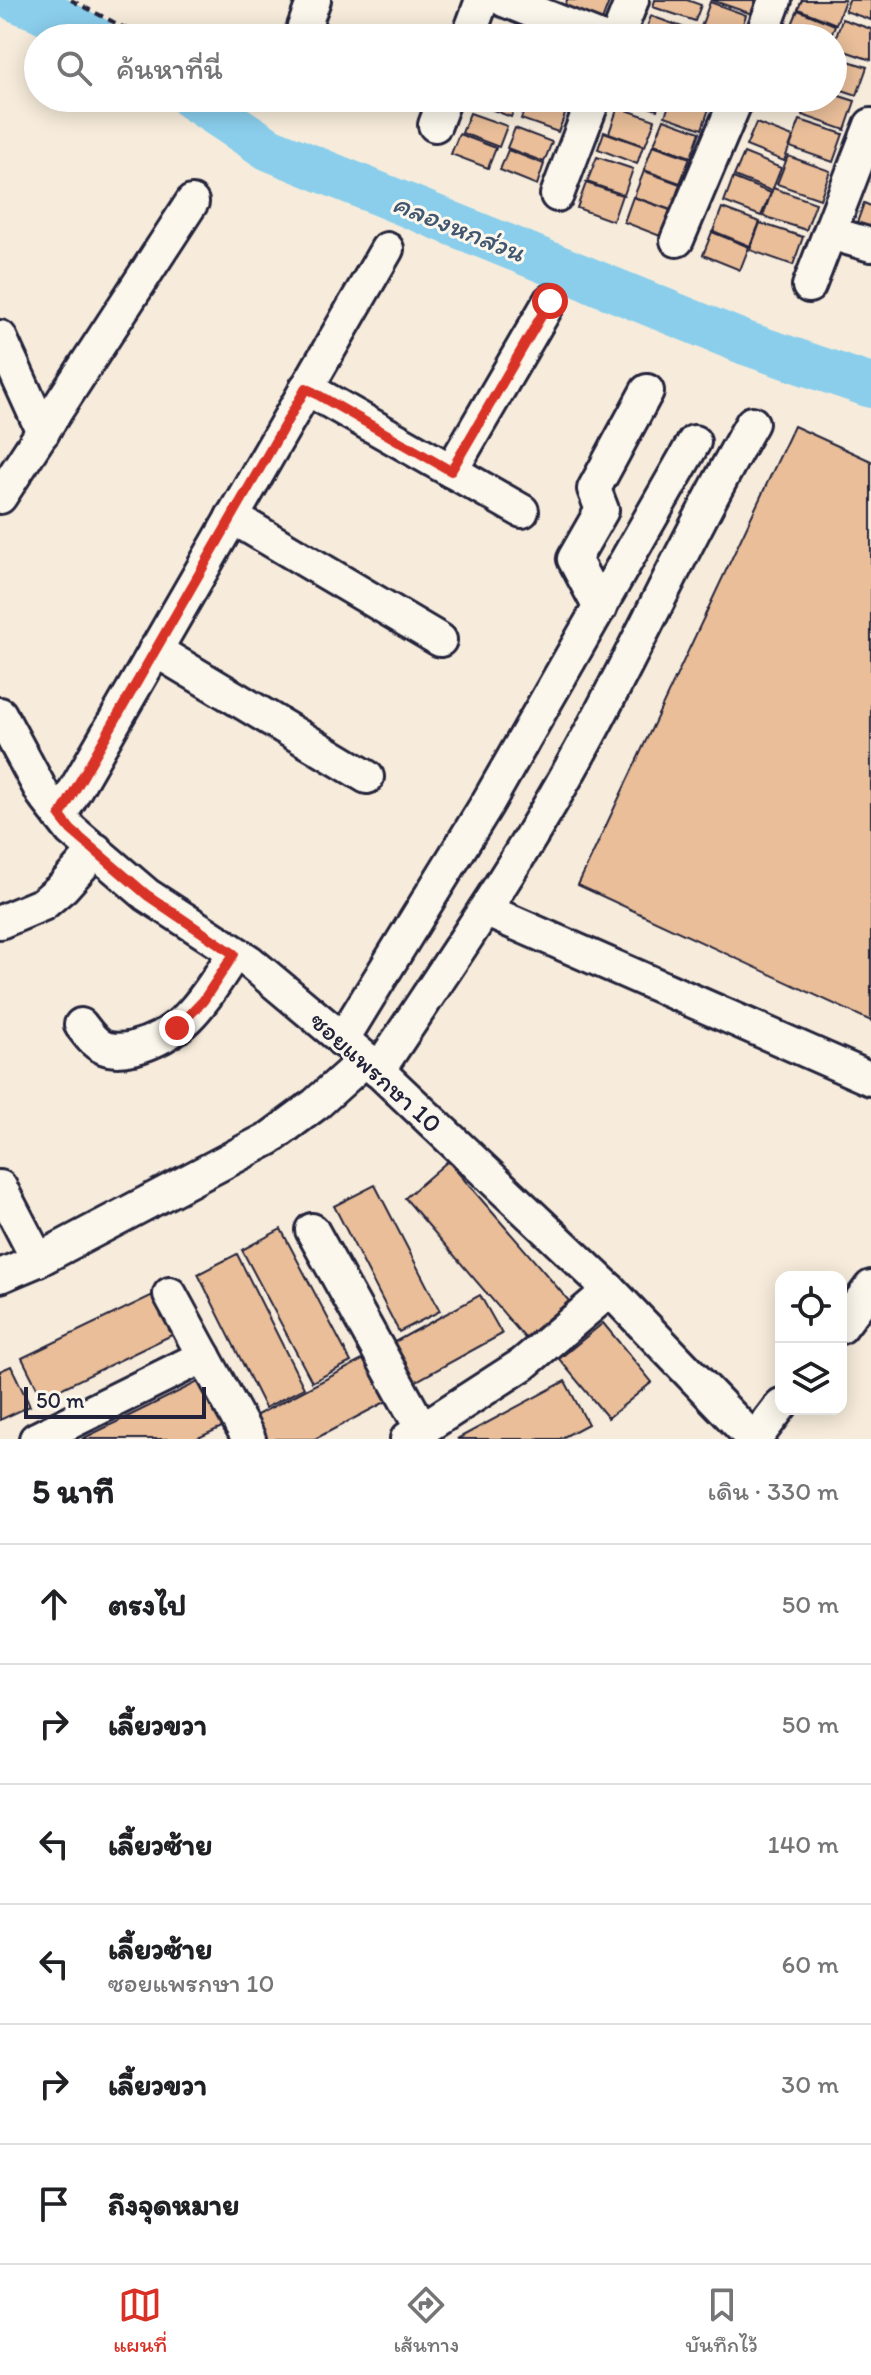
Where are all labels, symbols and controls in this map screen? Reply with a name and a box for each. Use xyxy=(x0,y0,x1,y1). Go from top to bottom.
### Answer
search box xyxy=(24,24,847,112)
icon: search xyxy=(52,46,96,90)
text: ค้นหาที่นี่ xyxy=(116,50,223,87)
water label: คลองหกส่วน xyxy=(388,185,531,269)
route start xyxy=(532,283,568,319)
street label: ซอยแพรกษา 10 xyxy=(303,1004,449,1140)
route end xyxy=(159,1010,195,1046)
map controls xyxy=(775,1271,847,1415)
button: locate xyxy=(775,1271,847,1343)
button: layers xyxy=(775,1343,847,1415)
scale bar xyxy=(24,1383,206,1419)
text: 50 m xyxy=(36,1387,85,1414)
text: 5 นาที xyxy=(32,1471,114,1512)
text: เดิน · 330 m xyxy=(708,1475,839,1507)
icon: ahead xyxy=(32,1582,76,1626)
text: ตรงไป xyxy=(108,1586,186,1623)
text: 50 m xyxy=(782,1588,839,1620)
icon: right xyxy=(32,1702,76,1746)
text: เลี้ยวขวา xyxy=(108,1706,207,1743)
text: 50 m xyxy=(782,1708,839,1740)
icon: left xyxy=(32,1822,76,1866)
text: เลี้ยวซ้าย xyxy=(108,1826,212,1863)
text: 140 m xyxy=(768,1828,839,1860)
text: เลี้ยวซ้าย xyxy=(108,1930,212,1967)
icon: left xyxy=(32,1942,76,1986)
text: 60 m xyxy=(782,1948,839,1980)
text: ซอยแพรกษา 10 xyxy=(108,1967,274,1999)
icon: right xyxy=(32,2062,76,2106)
text: เลี้ยวขวา xyxy=(108,2066,207,2103)
text: 30 m xyxy=(781,2068,839,2100)
icon: arrive xyxy=(32,2182,76,2226)
text: ถึงจุดหมาย xyxy=(108,2186,239,2223)
tab: แผนที่ xyxy=(113,2283,167,2358)
tab: เส้นทาง xyxy=(394,2283,459,2358)
tab: บันทึกไว้ xyxy=(686,2283,758,2358)

